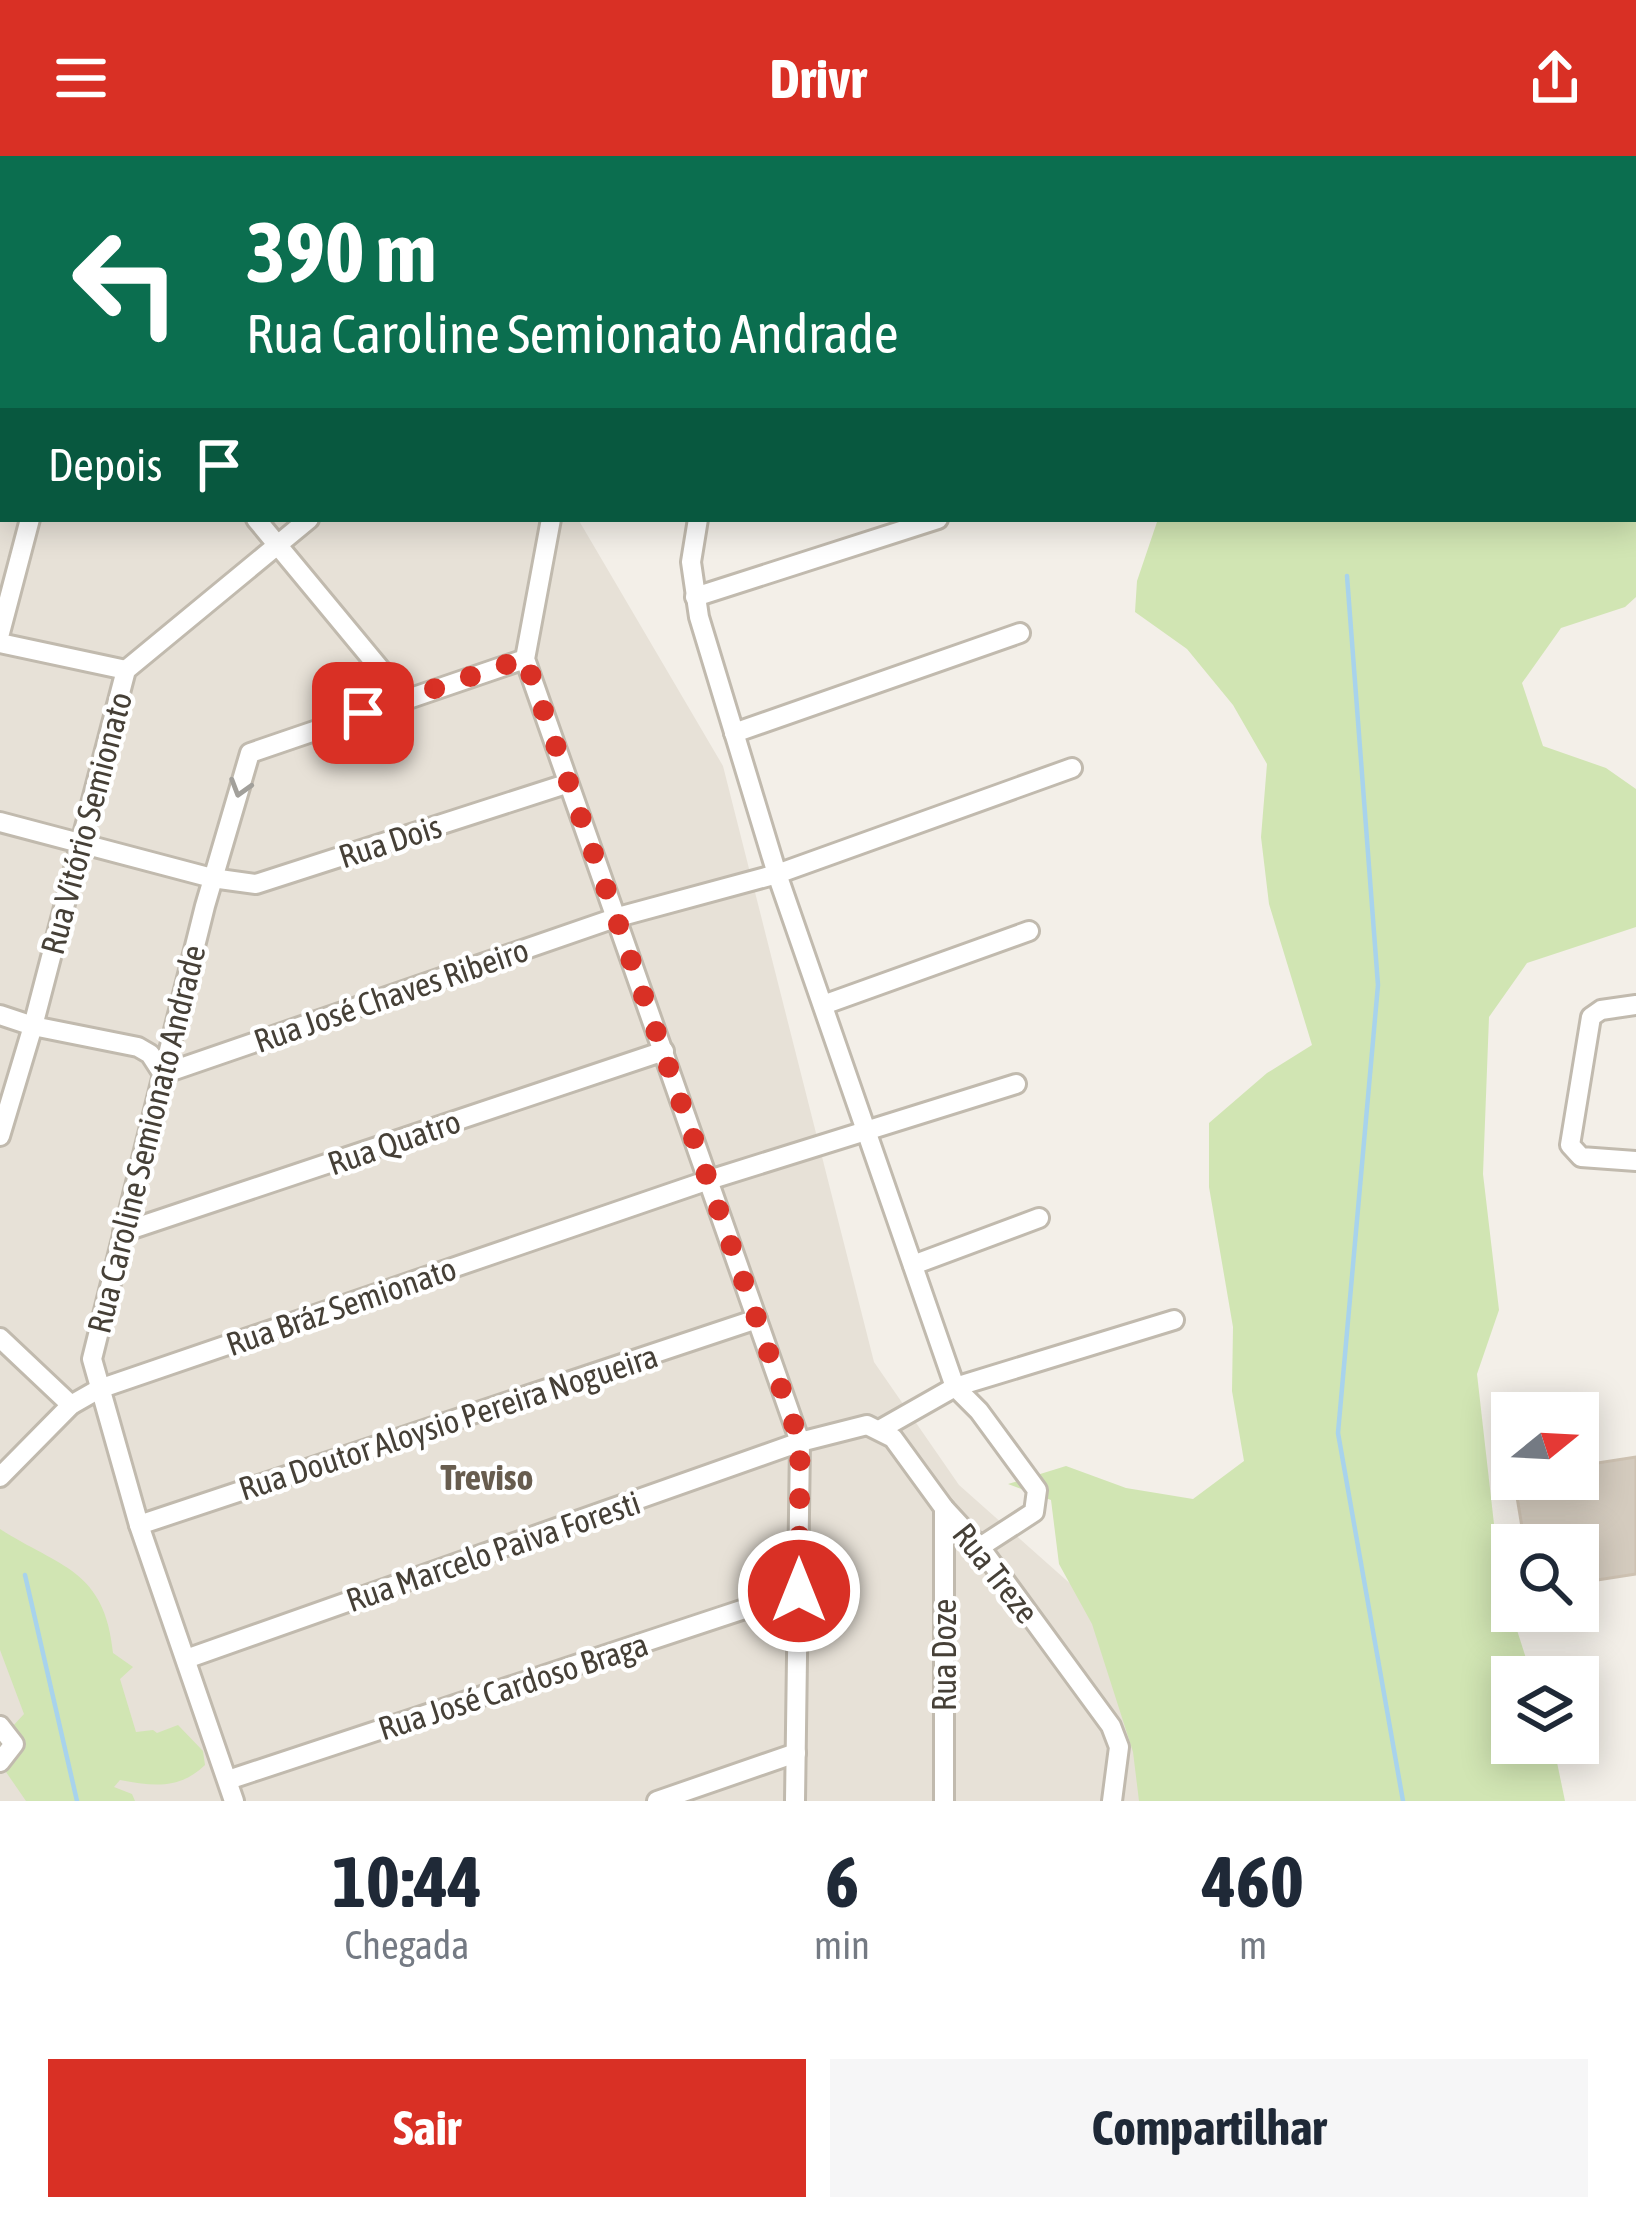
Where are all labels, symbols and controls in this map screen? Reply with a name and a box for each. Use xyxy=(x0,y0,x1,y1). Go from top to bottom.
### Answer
icon: menu xyxy=(48,45,114,111)
icon: share xyxy=(1522,45,1588,111)
text: Drivr xyxy=(770,48,866,109)
icon: left xyxy=(48,204,204,360)
text: 390 m xyxy=(246,204,436,300)
text: Rua Caroline Semionato Andrade xyxy=(246,303,898,364)
icon: arrive xyxy=(186,432,252,498)
text: Depois xyxy=(48,439,162,491)
pin xyxy=(312,662,414,764)
icon: arrive xyxy=(330,680,396,746)
street label: Rua Vitório Semionato xyxy=(33,688,139,958)
one-way arrow xyxy=(229,777,254,798)
street label: Rua Dois xyxy=(334,807,446,875)
street label: Rua José Chaves Ribeiro xyxy=(249,930,533,1060)
street label: Rua Caroline Semionato Andrade xyxy=(79,941,213,1337)
street label: Rua Quatro xyxy=(323,1102,465,1182)
street label: Rua Bráz Semionato xyxy=(221,1249,461,1363)
street label: Rua Doutor Aloysio Pereira Nogueira xyxy=(234,1336,662,1508)
north arrow xyxy=(1491,1392,1599,1500)
map controls xyxy=(1491,1392,1599,1764)
district label: Treviso xyxy=(441,1456,534,1498)
street label: Rua Marcelo Paiva Foresti xyxy=(341,1483,645,1619)
street label: Rua Treze xyxy=(945,1516,1047,1630)
button: search xyxy=(1491,1524,1599,1632)
position arrow xyxy=(736,1528,862,1654)
street label: Rua Doze xyxy=(925,1599,963,1711)
street label: Rua José Cardoso Braga xyxy=(373,1624,653,1748)
button: layers xyxy=(1491,1656,1599,1764)
text: 10:44 xyxy=(332,1840,482,1922)
text: 6 xyxy=(825,1840,859,1922)
text: 460 xyxy=(1202,1840,1304,1922)
text: Chegada xyxy=(345,1923,469,1967)
text: min xyxy=(814,1923,870,1967)
text: m xyxy=(1239,1923,1267,1967)
button: Sair xyxy=(48,2059,806,2197)
button: Compartilhar xyxy=(830,2059,1588,2197)

